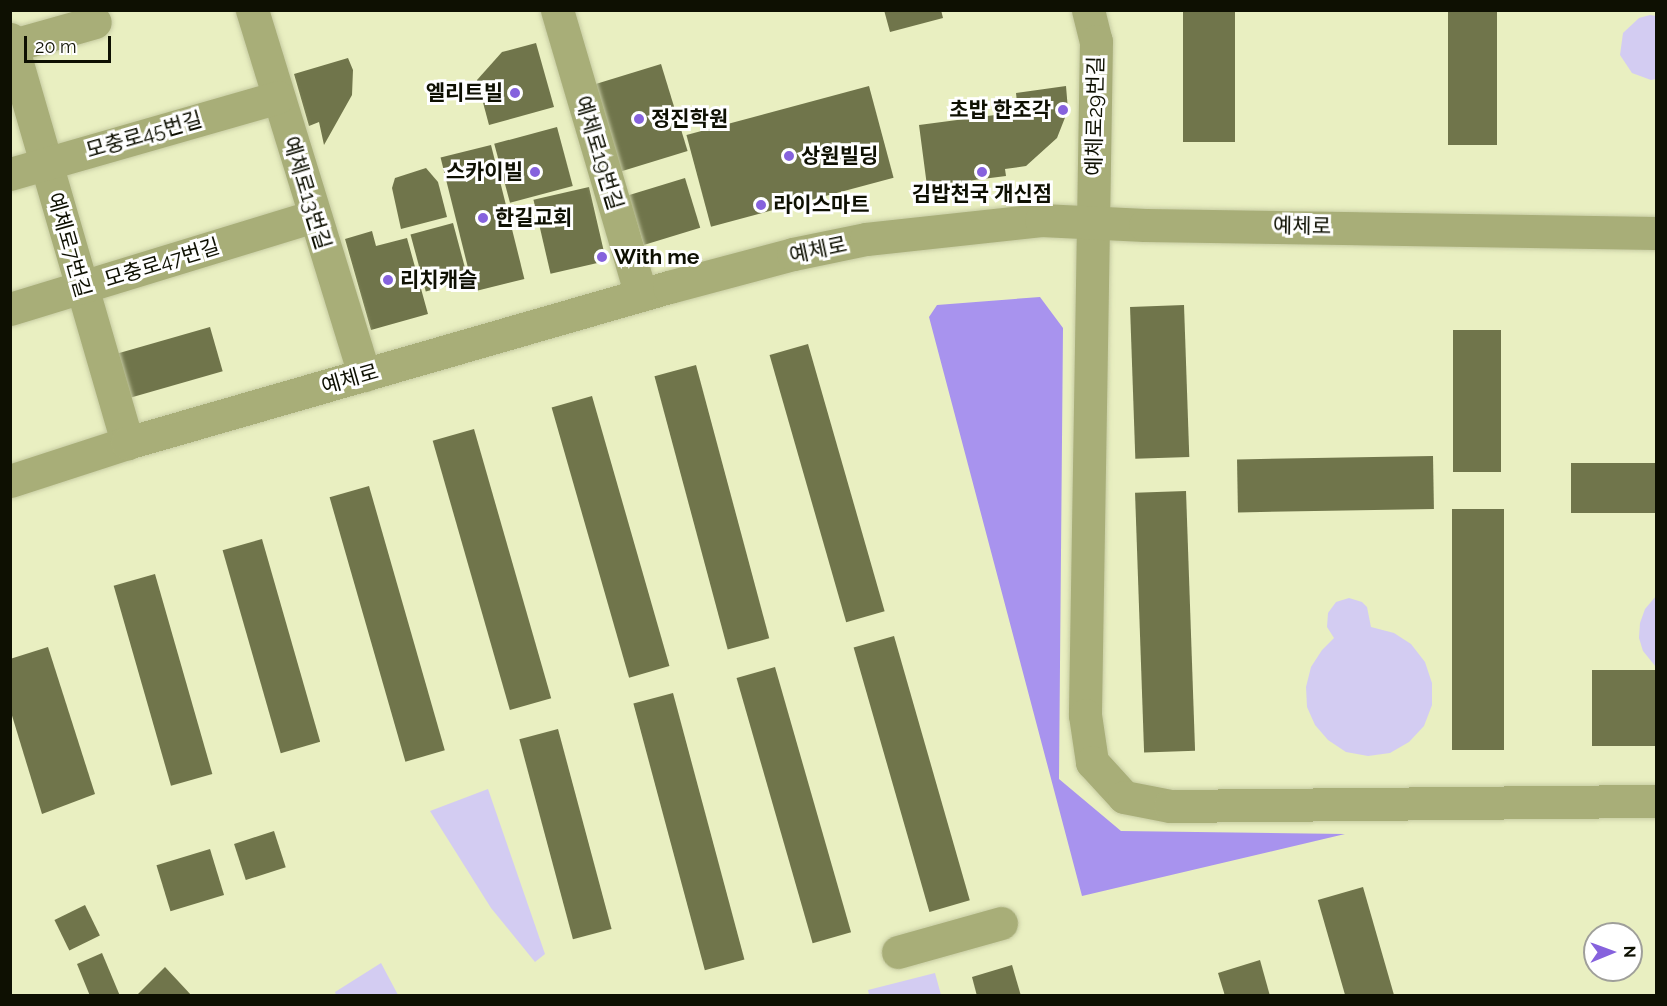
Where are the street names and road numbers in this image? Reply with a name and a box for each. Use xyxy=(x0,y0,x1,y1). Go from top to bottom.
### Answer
street label: 예체로29번길 xyxy=(1081,56,1109,176)
street label: 예체로19번길 xyxy=(570,93,628,213)
street label: 모충로45번길 xyxy=(83,106,205,164)
street label: 예체로13번길 xyxy=(278,133,336,253)
street label: 예체로7번길 xyxy=(42,190,96,300)
street label: 예체로 xyxy=(1273,213,1331,239)
street label: 예체로 xyxy=(787,232,849,268)
street label: 모충로47번길 xyxy=(101,234,223,292)
street label: 예체로 xyxy=(319,359,381,399)

